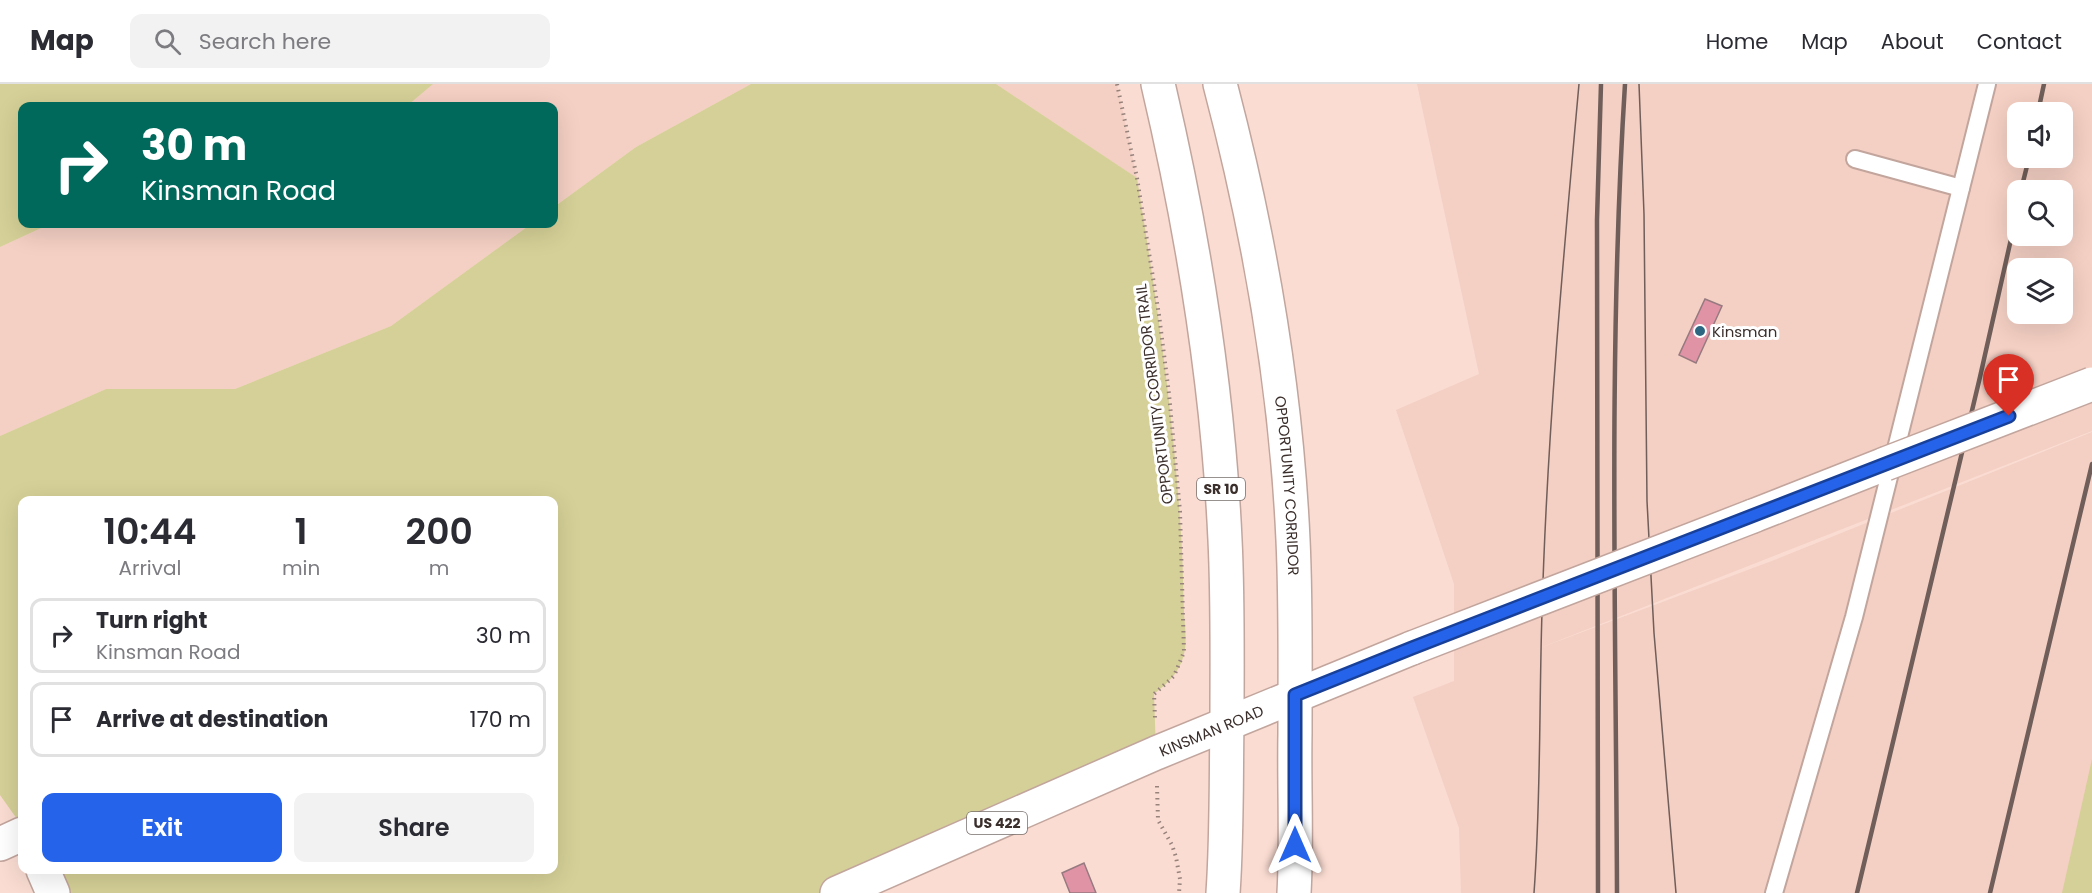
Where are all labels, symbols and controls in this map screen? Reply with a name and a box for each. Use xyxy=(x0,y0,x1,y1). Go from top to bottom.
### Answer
search box xyxy=(130,14,550,68)
text: Map xyxy=(30,21,94,60)
icon: search xyxy=(151,25,184,58)
text: Search here xyxy=(199,26,331,57)
text: Home xyxy=(1706,27,1768,56)
text: Map xyxy=(1801,27,1848,56)
text: About xyxy=(1881,27,1944,56)
text: Contact xyxy=(1977,27,2062,56)
map controls xyxy=(2007,102,2073,324)
button: sound xyxy=(2007,102,2073,168)
text: 30 m xyxy=(141,116,247,175)
icon: right xyxy=(42,126,120,204)
text: Kinsman Road xyxy=(141,172,336,209)
button: search xyxy=(2007,180,2073,246)
button: layers xyxy=(2007,258,2073,324)
street label: OPPORTUNITY CORRIDOR TRAIL xyxy=(1130,282,1178,505)
place label: Kinsman xyxy=(1712,321,1777,342)
marker: Kinsman xyxy=(1693,324,1707,338)
pin xyxy=(1983,354,2034,416)
icon: arrive xyxy=(1992,363,2025,396)
street label: OPPORTUNITY CORRIDOR xyxy=(1270,394,1305,576)
road number: SR 10 xyxy=(1197,478,1245,500)
text: 10:44 xyxy=(103,506,197,557)
text: 1 xyxy=(295,506,308,557)
text: 200 xyxy=(406,506,473,557)
text: Arrival xyxy=(118,554,181,582)
text: min xyxy=(282,554,320,582)
text: m xyxy=(429,554,449,582)
text: Turn right xyxy=(96,605,207,636)
icon: right xyxy=(45,619,78,652)
text: 30 m xyxy=(476,620,531,651)
text: Kinsman Road xyxy=(96,638,240,666)
street label: KINSMAN ROAD xyxy=(1156,700,1267,761)
icon: arrive xyxy=(45,703,78,736)
text: Arrive at destination xyxy=(96,704,328,735)
text: 170 m xyxy=(470,704,531,735)
button: Exit xyxy=(42,793,282,862)
button: Share xyxy=(294,793,534,862)
road number: US 422 xyxy=(967,812,1027,834)
position arrow xyxy=(1263,813,1327,877)

